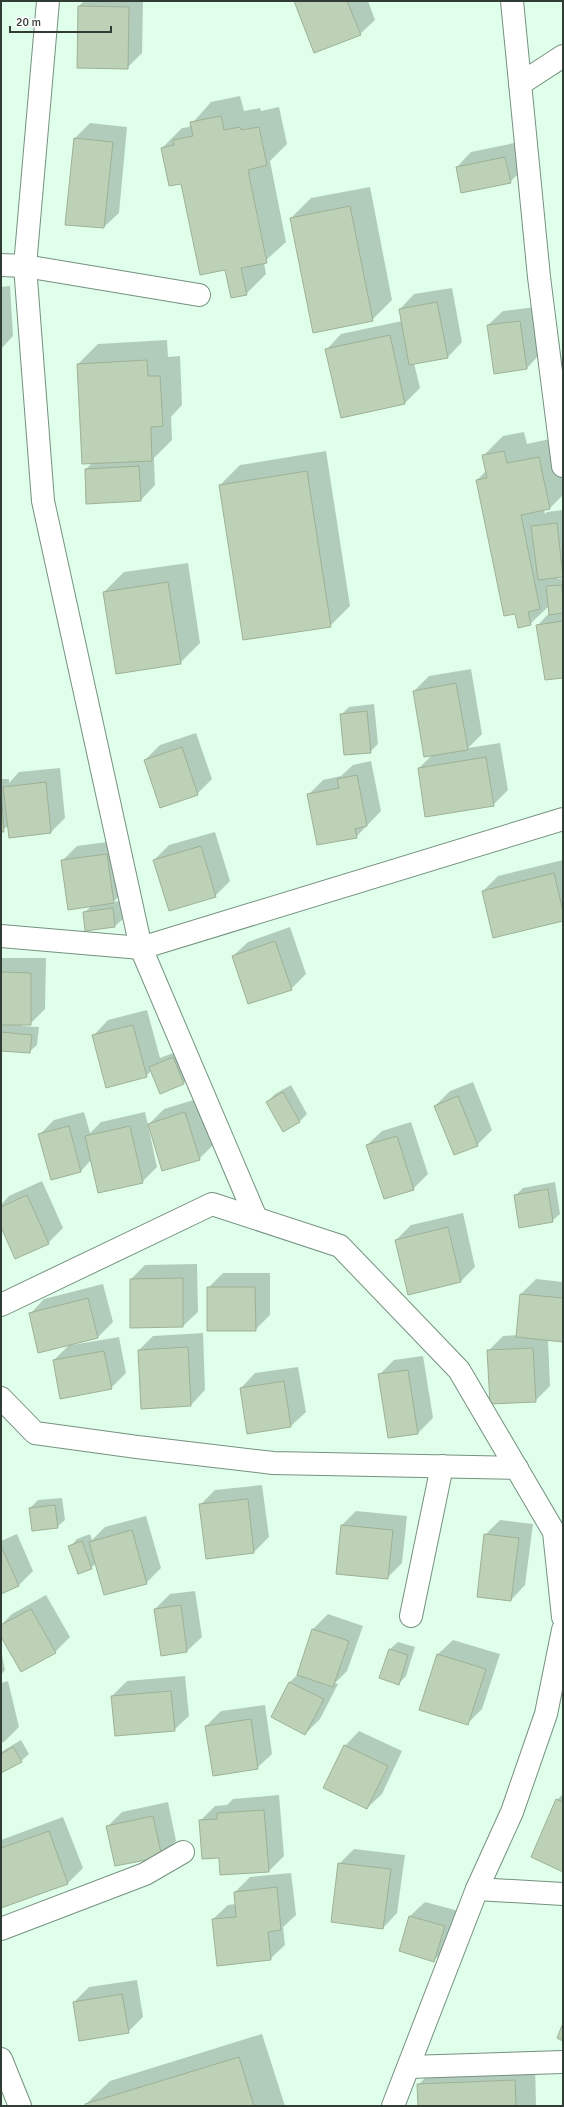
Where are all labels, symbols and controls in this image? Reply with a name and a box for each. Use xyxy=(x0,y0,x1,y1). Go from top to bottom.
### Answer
scale bar xyxy=(10,8,111,34)
text: 20 m xyxy=(16,15,41,30)

